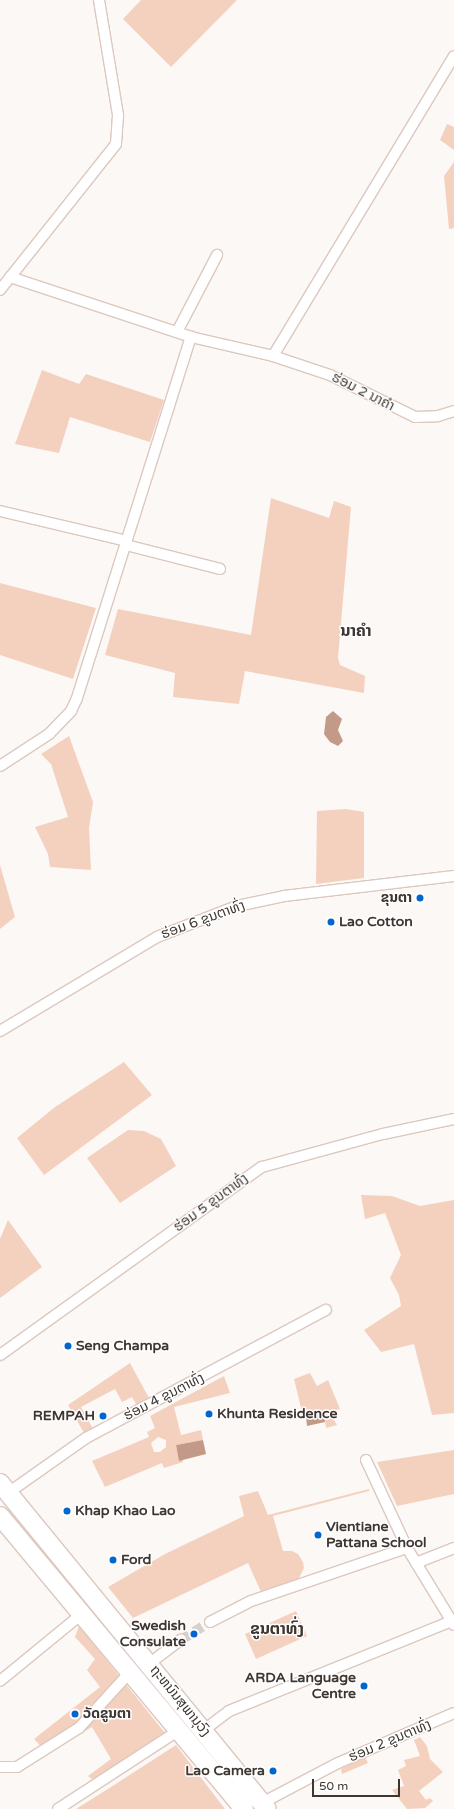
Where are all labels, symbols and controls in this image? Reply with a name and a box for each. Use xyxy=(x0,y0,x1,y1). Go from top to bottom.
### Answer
street label: ຮ່ອມ 2 ນາຄຳ xyxy=(329,369,397,415)
district label: ນາຄຳ xyxy=(340,621,372,641)
place label: ຂຸນຕາ xyxy=(381,890,412,906)
marker: ຂຸນຕາ xyxy=(415,893,425,903)
street label: ຮ່ອມ 6 ຂູນຕາທົ່ງ xyxy=(159,897,247,943)
place label: Lao Cotton xyxy=(339,914,413,930)
marker: Lao Cotton xyxy=(326,917,336,927)
street label: ຮ່ອມ 5 ຂູນຕາທົ່ງ xyxy=(170,1170,252,1236)
place label: Seng Champa xyxy=(76,1338,169,1354)
marker: Seng Champa xyxy=(63,1341,73,1351)
street label: ຮ່ອມ 4 ຂູນຕາທົ່ງ xyxy=(121,1370,207,1424)
place label: Khunta Residence xyxy=(217,1406,337,1422)
place label: REMPAH xyxy=(33,1408,95,1424)
marker: Khunta Residence xyxy=(204,1409,214,1419)
marker: REMPAH xyxy=(98,1411,108,1421)
place label: Khap Khao Lao xyxy=(75,1503,176,1519)
marker: Khap Khao Lao xyxy=(62,1506,72,1516)
place label: Vientiane Pattana School xyxy=(326,1519,426,1552)
marker: Vientiane Pattana School xyxy=(313,1530,323,1540)
place label: Ford xyxy=(121,1552,151,1568)
marker: Ford xyxy=(108,1555,118,1565)
place label: Swedish Consulate xyxy=(120,1618,186,1650)
district label: ຂູນຕາທົ່ງ xyxy=(250,1619,304,1639)
marker: Swedish Consulate xyxy=(189,1629,199,1639)
street label: ຖະຫນົນສຸພານຸວົງ xyxy=(146,1662,214,1740)
place label: ARDA Language Centre xyxy=(245,1670,356,1702)
marker: ARDA Language Centre xyxy=(359,1681,369,1691)
place label: ວັດຂູນຕາ xyxy=(83,1706,131,1722)
marker: ວັດຂູນຕາ xyxy=(70,1709,80,1719)
street label: ຮ່ອມ 2 ຂູນຕາທົ່ງ xyxy=(346,1716,434,1766)
place label: Lao Camera xyxy=(185,1763,265,1779)
marker: Lao Camera xyxy=(268,1766,278,1776)
scale bar xyxy=(314,1771,402,1797)
text: 50 m xyxy=(319,1779,348,1793)

